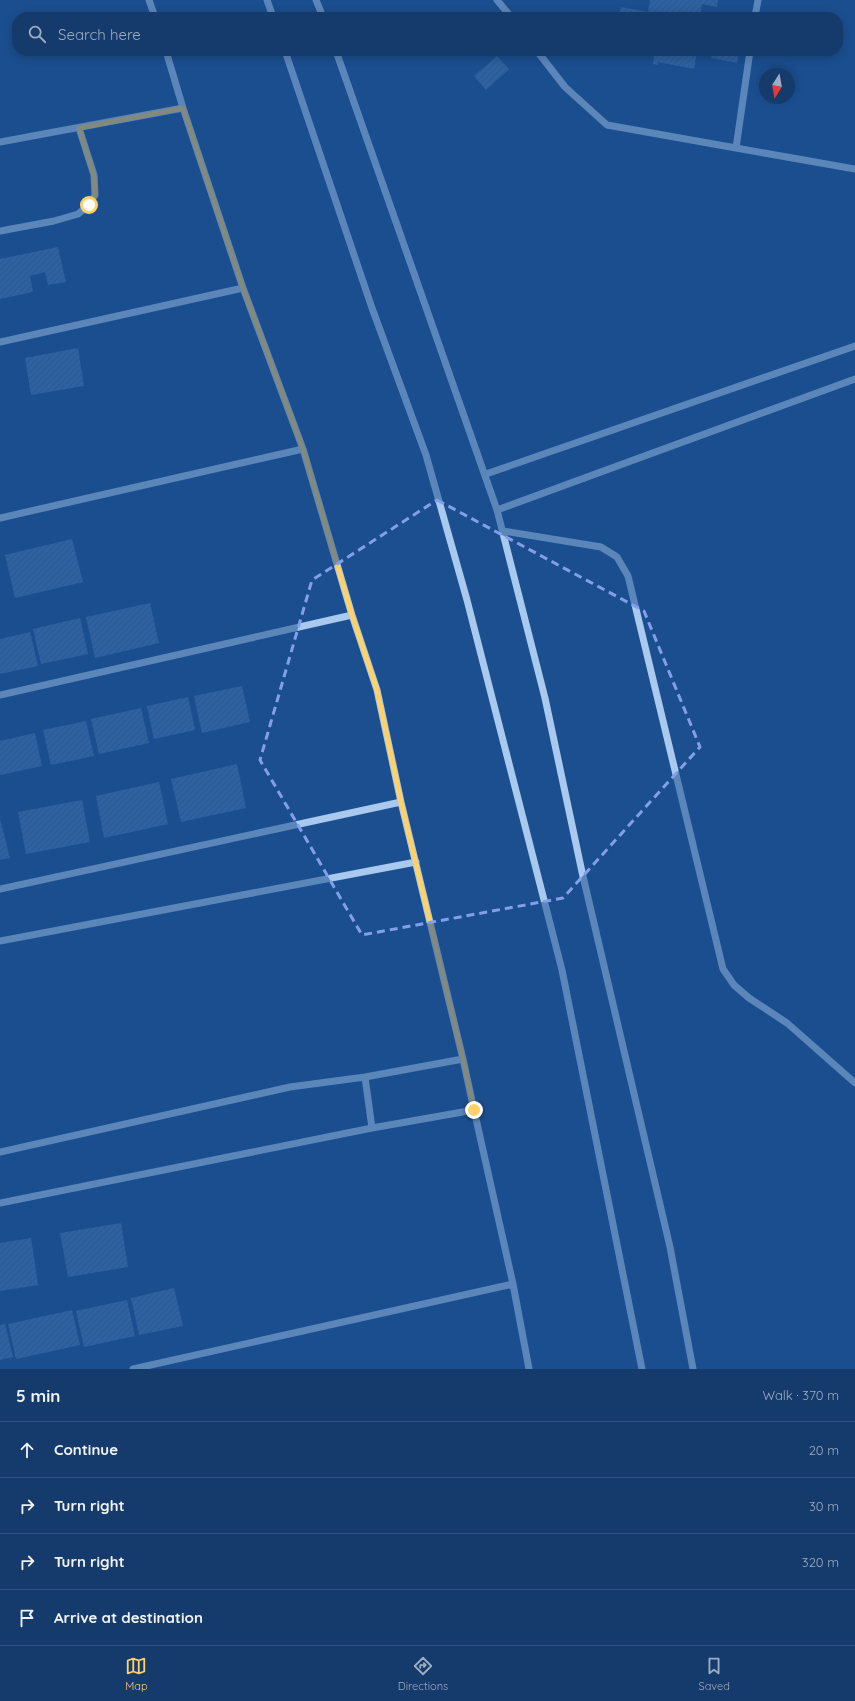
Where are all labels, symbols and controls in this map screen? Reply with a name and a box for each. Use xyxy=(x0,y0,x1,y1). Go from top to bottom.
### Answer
search box xyxy=(12,12,843,56)
icon: search xyxy=(26,23,48,45)
text: Search here xyxy=(58,25,141,44)
north arrow xyxy=(759,68,795,104)
route start xyxy=(80,196,98,214)
route end xyxy=(465,1101,483,1119)
text: 5 min xyxy=(16,1385,60,1406)
text: Walk · 370 m xyxy=(762,1387,839,1403)
icon: ahead xyxy=(16,1439,38,1461)
text: Continue xyxy=(54,1440,118,1459)
text: 20 m xyxy=(809,1442,839,1458)
icon: right xyxy=(16,1495,38,1517)
text: Turn right xyxy=(54,1496,125,1515)
text: 30 m xyxy=(809,1498,839,1514)
icon: right xyxy=(16,1551,38,1573)
text: Turn right xyxy=(54,1552,125,1571)
text: 320 m xyxy=(802,1554,839,1570)
icon: arrive xyxy=(16,1607,38,1629)
text: Arrive at destination xyxy=(54,1608,203,1627)
tab: Map xyxy=(125,1655,148,1693)
tab: Directions xyxy=(398,1655,448,1693)
tab: Saved xyxy=(698,1655,730,1693)

